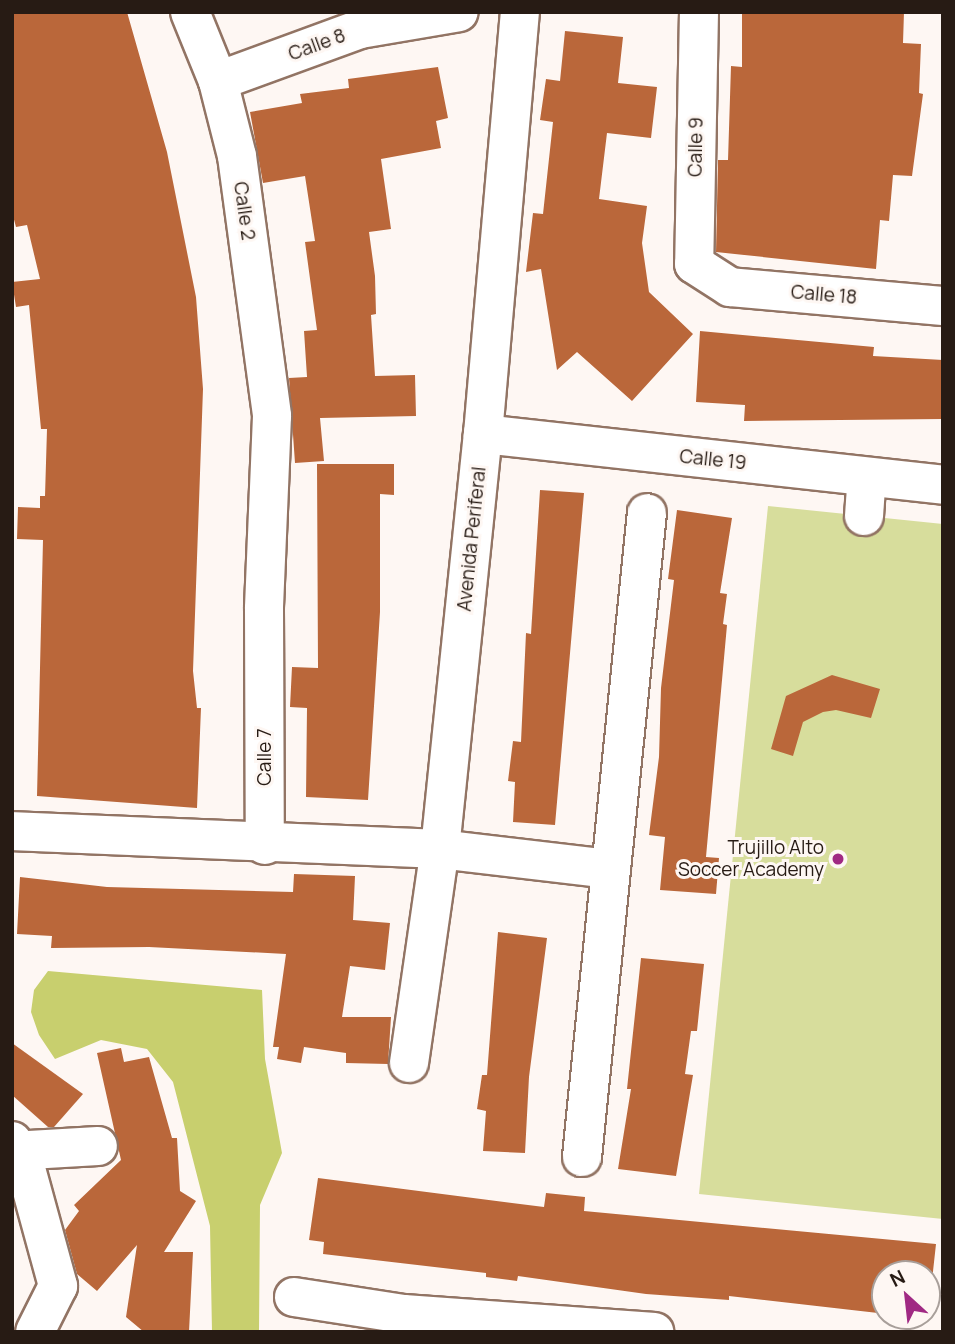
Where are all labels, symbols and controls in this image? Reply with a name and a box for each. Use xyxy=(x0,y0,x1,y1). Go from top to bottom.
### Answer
street label: Calle 8 xyxy=(285,24,349,66)
street label: Calle 9 xyxy=(684,117,708,177)
street label: Calle 2 xyxy=(229,180,259,242)
street label: Calle 18 xyxy=(790,281,858,309)
street label: Calle 19 xyxy=(678,445,748,475)
street label: Avenida Periferal xyxy=(453,465,491,613)
street label: Calle 7 xyxy=(254,728,276,786)
place label: Trujillo Alto Soccer Academy xyxy=(678,837,824,881)
marker: Trujillo Alto Soccer Academy xyxy=(830,851,846,867)
north arrow xyxy=(871,1260,941,1330)
text: N xyxy=(885,1263,909,1293)

